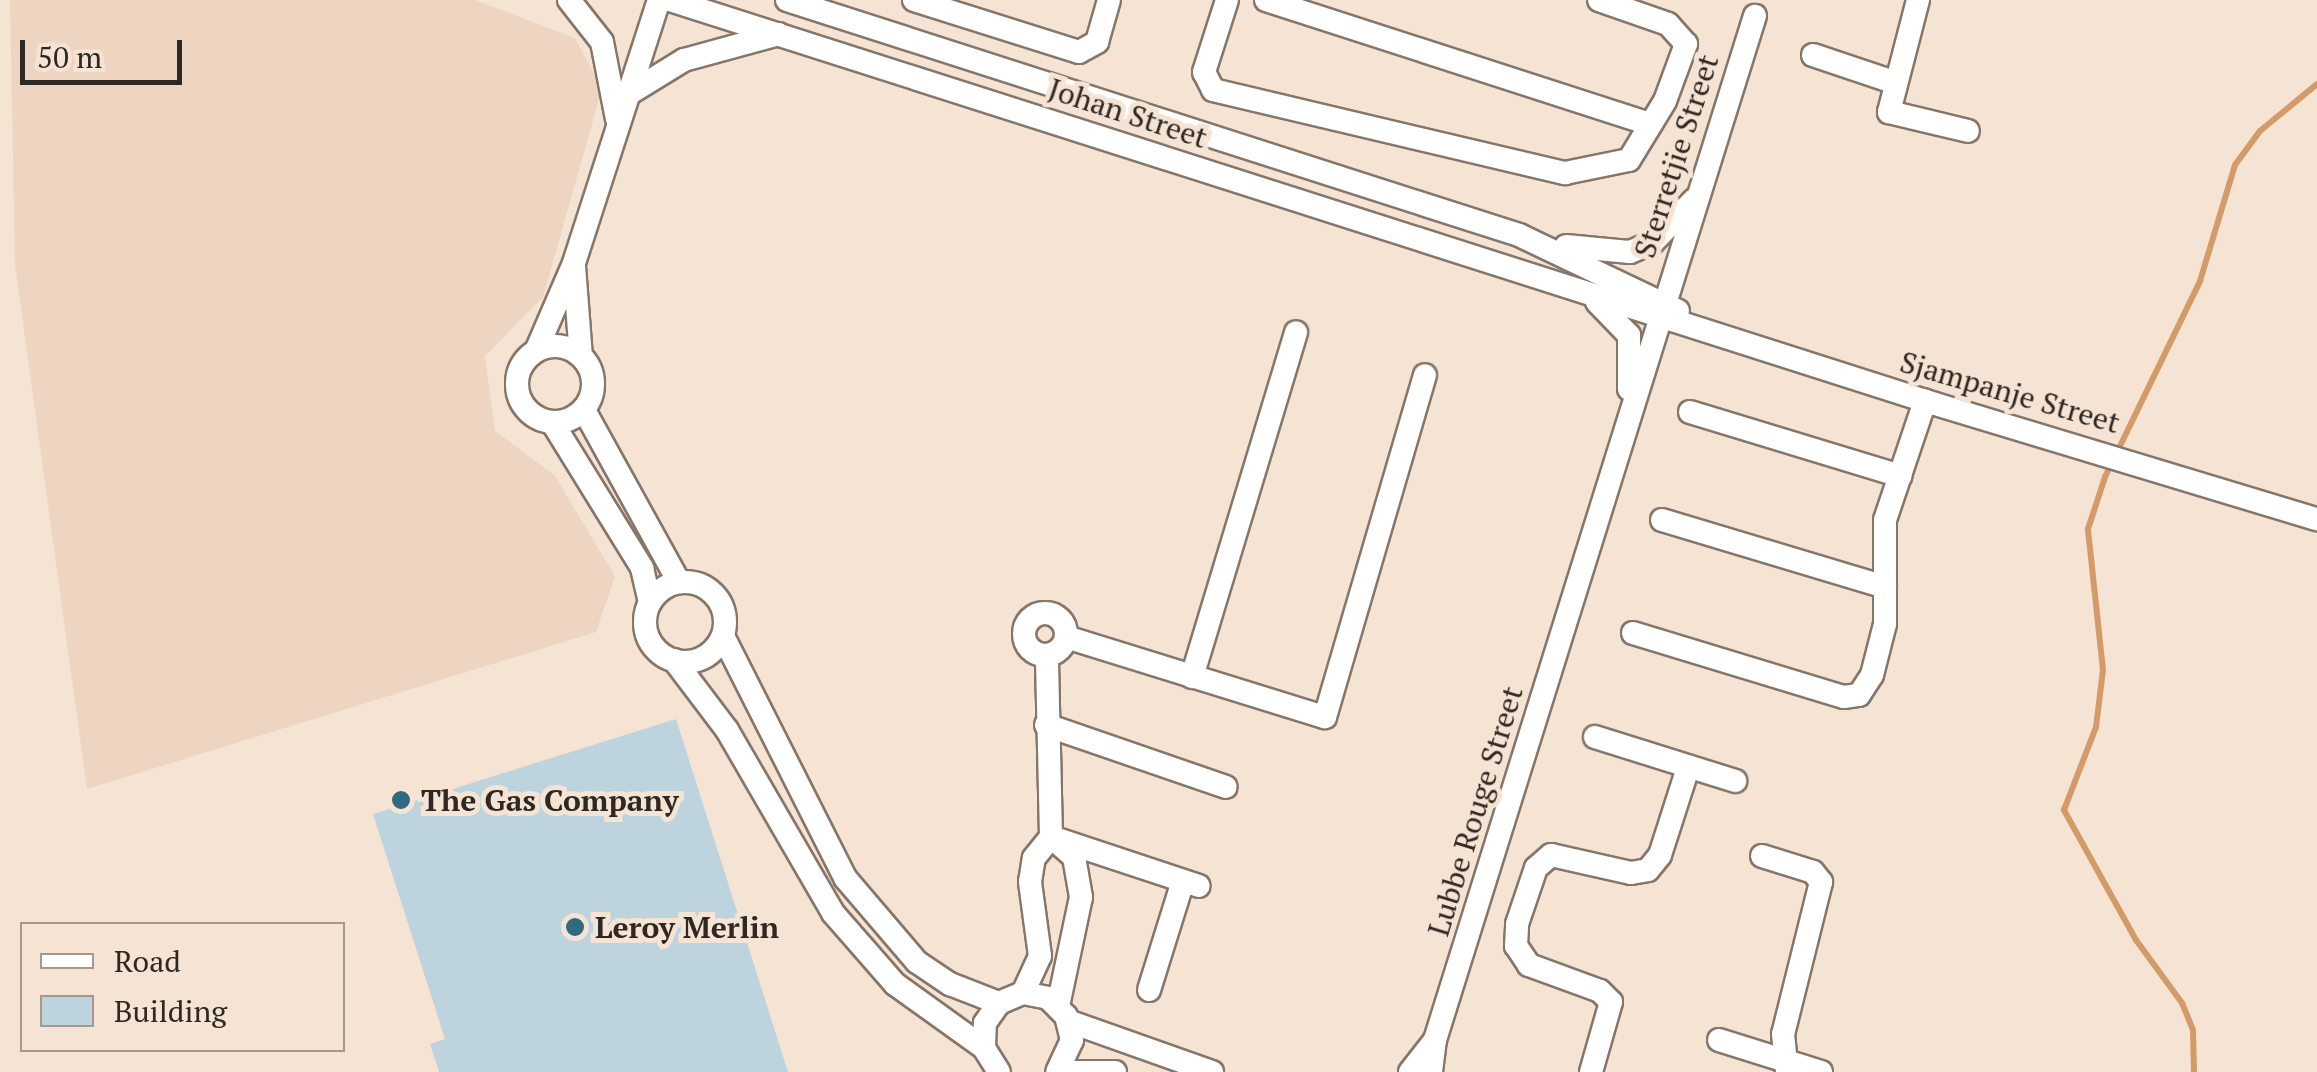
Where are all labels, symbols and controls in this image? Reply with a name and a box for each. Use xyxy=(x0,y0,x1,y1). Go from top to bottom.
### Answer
scale bar xyxy=(25,20,188,82)
text: 50 m xyxy=(37,37,102,77)
street label: Sterretjie Street xyxy=(1626,50,1726,262)
street label: Johan Street xyxy=(1044,70,1212,156)
street label: Sjampanje Street xyxy=(1896,343,2124,441)
street label: Lubbe Rouge Street xyxy=(1420,682,1530,940)
place label: The Gas Company xyxy=(421,782,679,818)
marker: The Gas Company xyxy=(390,789,412,811)
place label: Leroy Merlin xyxy=(595,909,779,945)
marker: Leroy Merlin xyxy=(564,916,586,938)
legend xyxy=(20,922,345,1052)
text: Road xyxy=(114,941,181,981)
text: Building xyxy=(114,991,227,1031)

